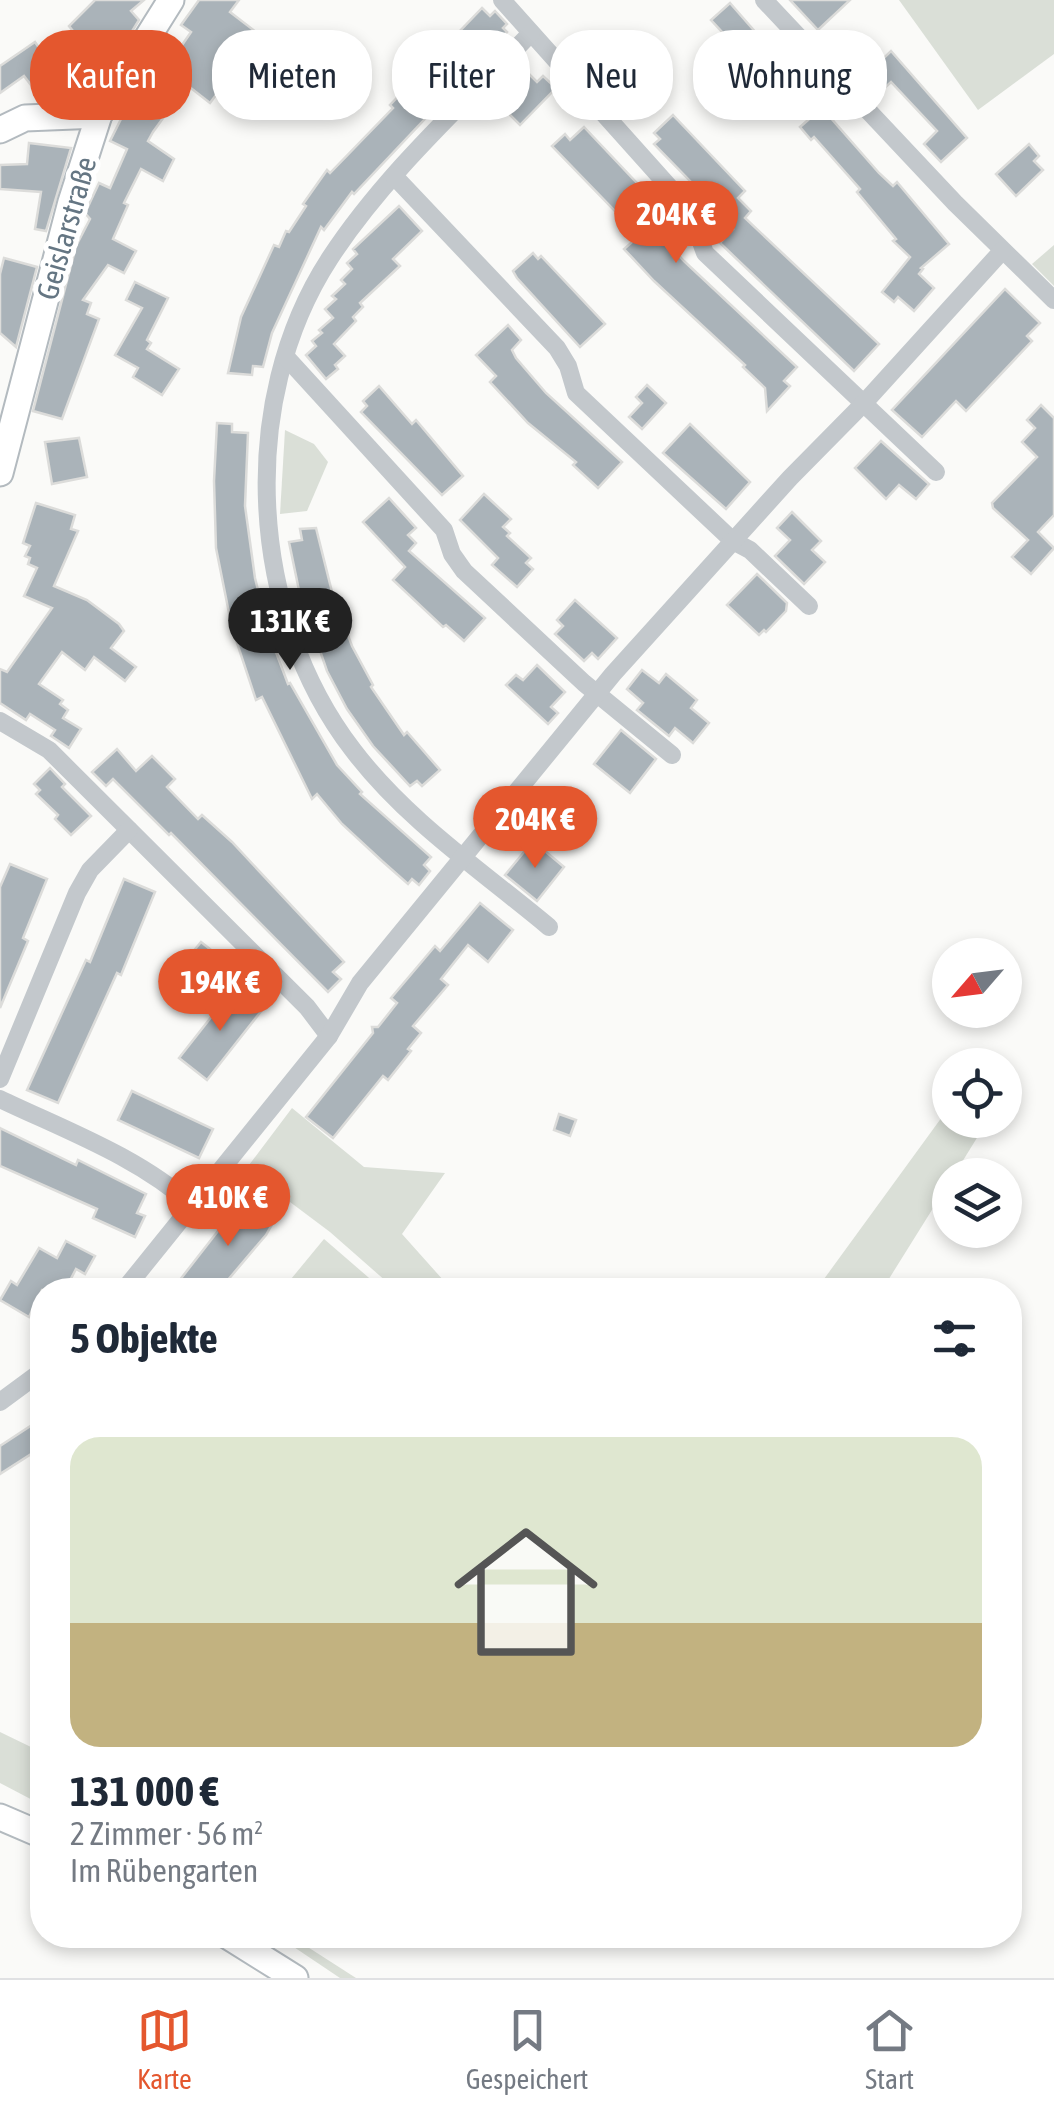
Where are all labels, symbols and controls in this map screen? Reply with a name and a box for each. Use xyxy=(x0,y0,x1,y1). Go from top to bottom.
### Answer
chip: Kaufen xyxy=(30,30,192,120)
chip: Mieten xyxy=(212,30,372,120)
chip: Filter xyxy=(392,30,530,120)
chip: Neu xyxy=(550,30,673,120)
chip: Wohnung xyxy=(693,30,887,120)
street label: Geislarstraße xyxy=(29,153,103,303)
pin: 204K € xyxy=(595,181,757,266)
text: 204K € xyxy=(636,195,716,232)
pin: 131K € xyxy=(209,588,371,673)
text: 131K € xyxy=(250,602,330,639)
pin: 204K € xyxy=(454,786,616,871)
text: 204K € xyxy=(495,800,575,837)
north arrow xyxy=(932,938,1022,1028)
map controls xyxy=(932,938,1022,1248)
pin: 194K € xyxy=(139,949,301,1034)
text: 194K € xyxy=(180,963,260,1000)
button: locate xyxy=(932,1048,1022,1138)
button: layers xyxy=(932,1158,1022,1248)
pin: 410K € xyxy=(147,1164,309,1249)
text: 410K € xyxy=(188,1178,268,1215)
icon: filters xyxy=(927,1311,982,1366)
text: 5 Objekte xyxy=(70,1314,218,1362)
icon: home xyxy=(436,1502,616,1682)
text: 131 000 € xyxy=(70,1767,219,1815)
text: 2 Zimmer · 56 m² xyxy=(70,1815,263,1852)
text: Im Rübengarten xyxy=(70,1852,258,1889)
tab: Karte xyxy=(137,2003,192,2095)
tab: Gespeichert xyxy=(466,2003,588,2095)
tab: Start xyxy=(862,2003,917,2095)

